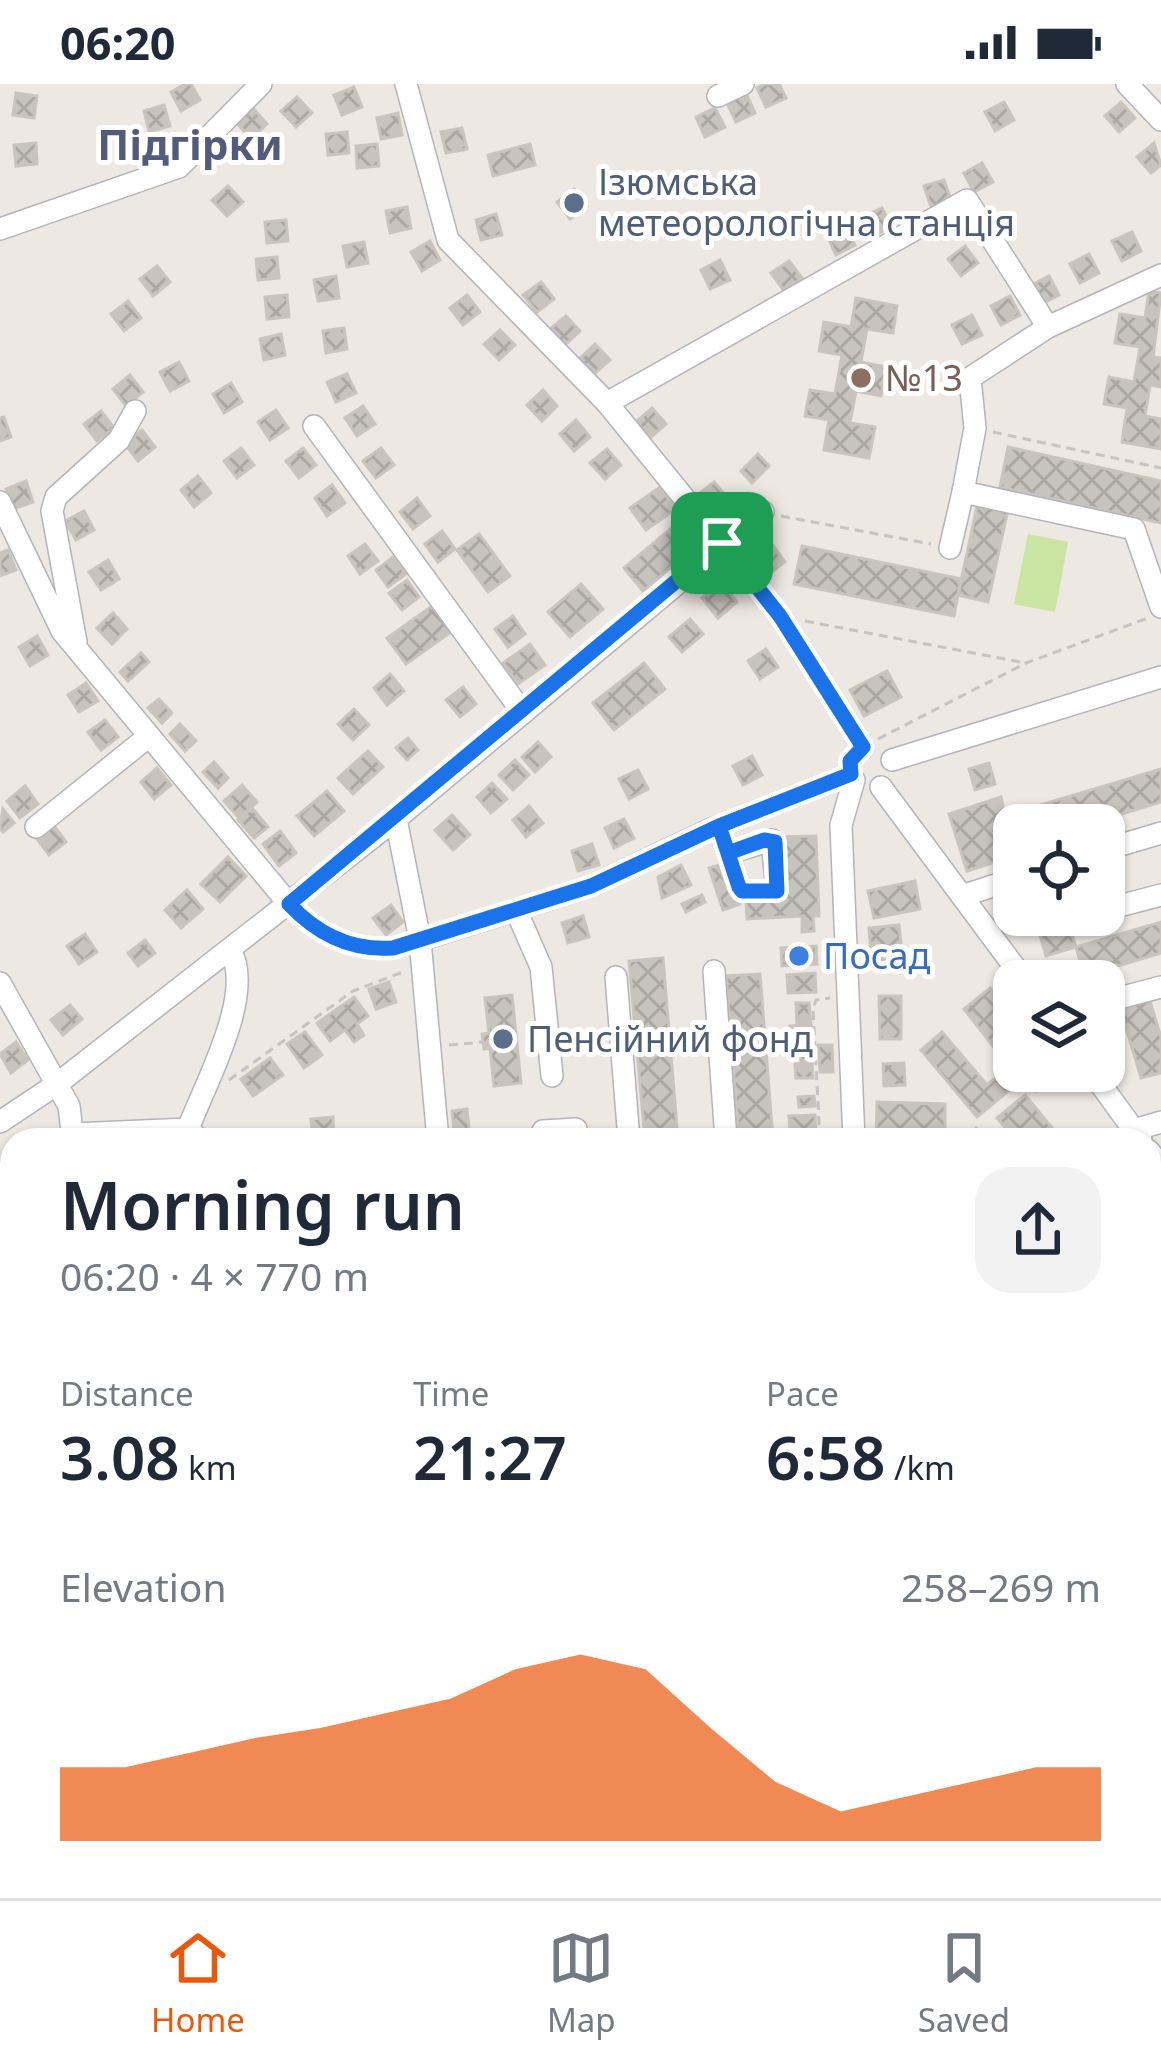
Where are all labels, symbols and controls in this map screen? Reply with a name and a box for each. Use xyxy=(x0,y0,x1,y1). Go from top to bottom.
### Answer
text: 06:20 xyxy=(60,12,176,73)
district label: Підгірки xyxy=(97,115,283,172)
place label: Ізюмська метеорологічна станція xyxy=(598,157,1015,247)
marker: Ізюмська метеорологічна станція xyxy=(561,190,587,216)
place label: №13 xyxy=(885,353,963,402)
marker: №13 xyxy=(848,365,874,391)
pin xyxy=(671,492,773,594)
icon: arrive xyxy=(689,510,755,576)
map controls xyxy=(993,804,1125,1092)
button: locate xyxy=(993,804,1125,936)
place label: Посад xyxy=(823,931,931,980)
marker: Посад xyxy=(786,943,812,969)
button: layers xyxy=(993,960,1125,1092)
place label: Пенсійний фонд xyxy=(527,1014,813,1063)
marker: Пенсійний фонд xyxy=(490,1026,516,1052)
text: Morning run xyxy=(60,1159,465,1249)
button: share xyxy=(975,1167,1101,1293)
text: 06:20 · 4 × 770 m xyxy=(60,1249,369,1302)
text: Distance xyxy=(60,1371,194,1416)
text: Time xyxy=(413,1371,489,1416)
text: Pace xyxy=(766,1371,839,1416)
text: 3.08 xyxy=(60,1416,180,1498)
text: 21:27 xyxy=(413,1416,567,1498)
text: 6:58 xyxy=(766,1416,886,1498)
text: km xyxy=(180,1445,237,1490)
text: /km xyxy=(886,1445,955,1490)
text: Elevation xyxy=(60,1560,227,1613)
text: 258–269 m xyxy=(901,1560,1101,1613)
tab: Home xyxy=(151,1925,245,2042)
tab: Map xyxy=(547,1925,616,2042)
tab: Saved xyxy=(918,1925,1010,2042)

